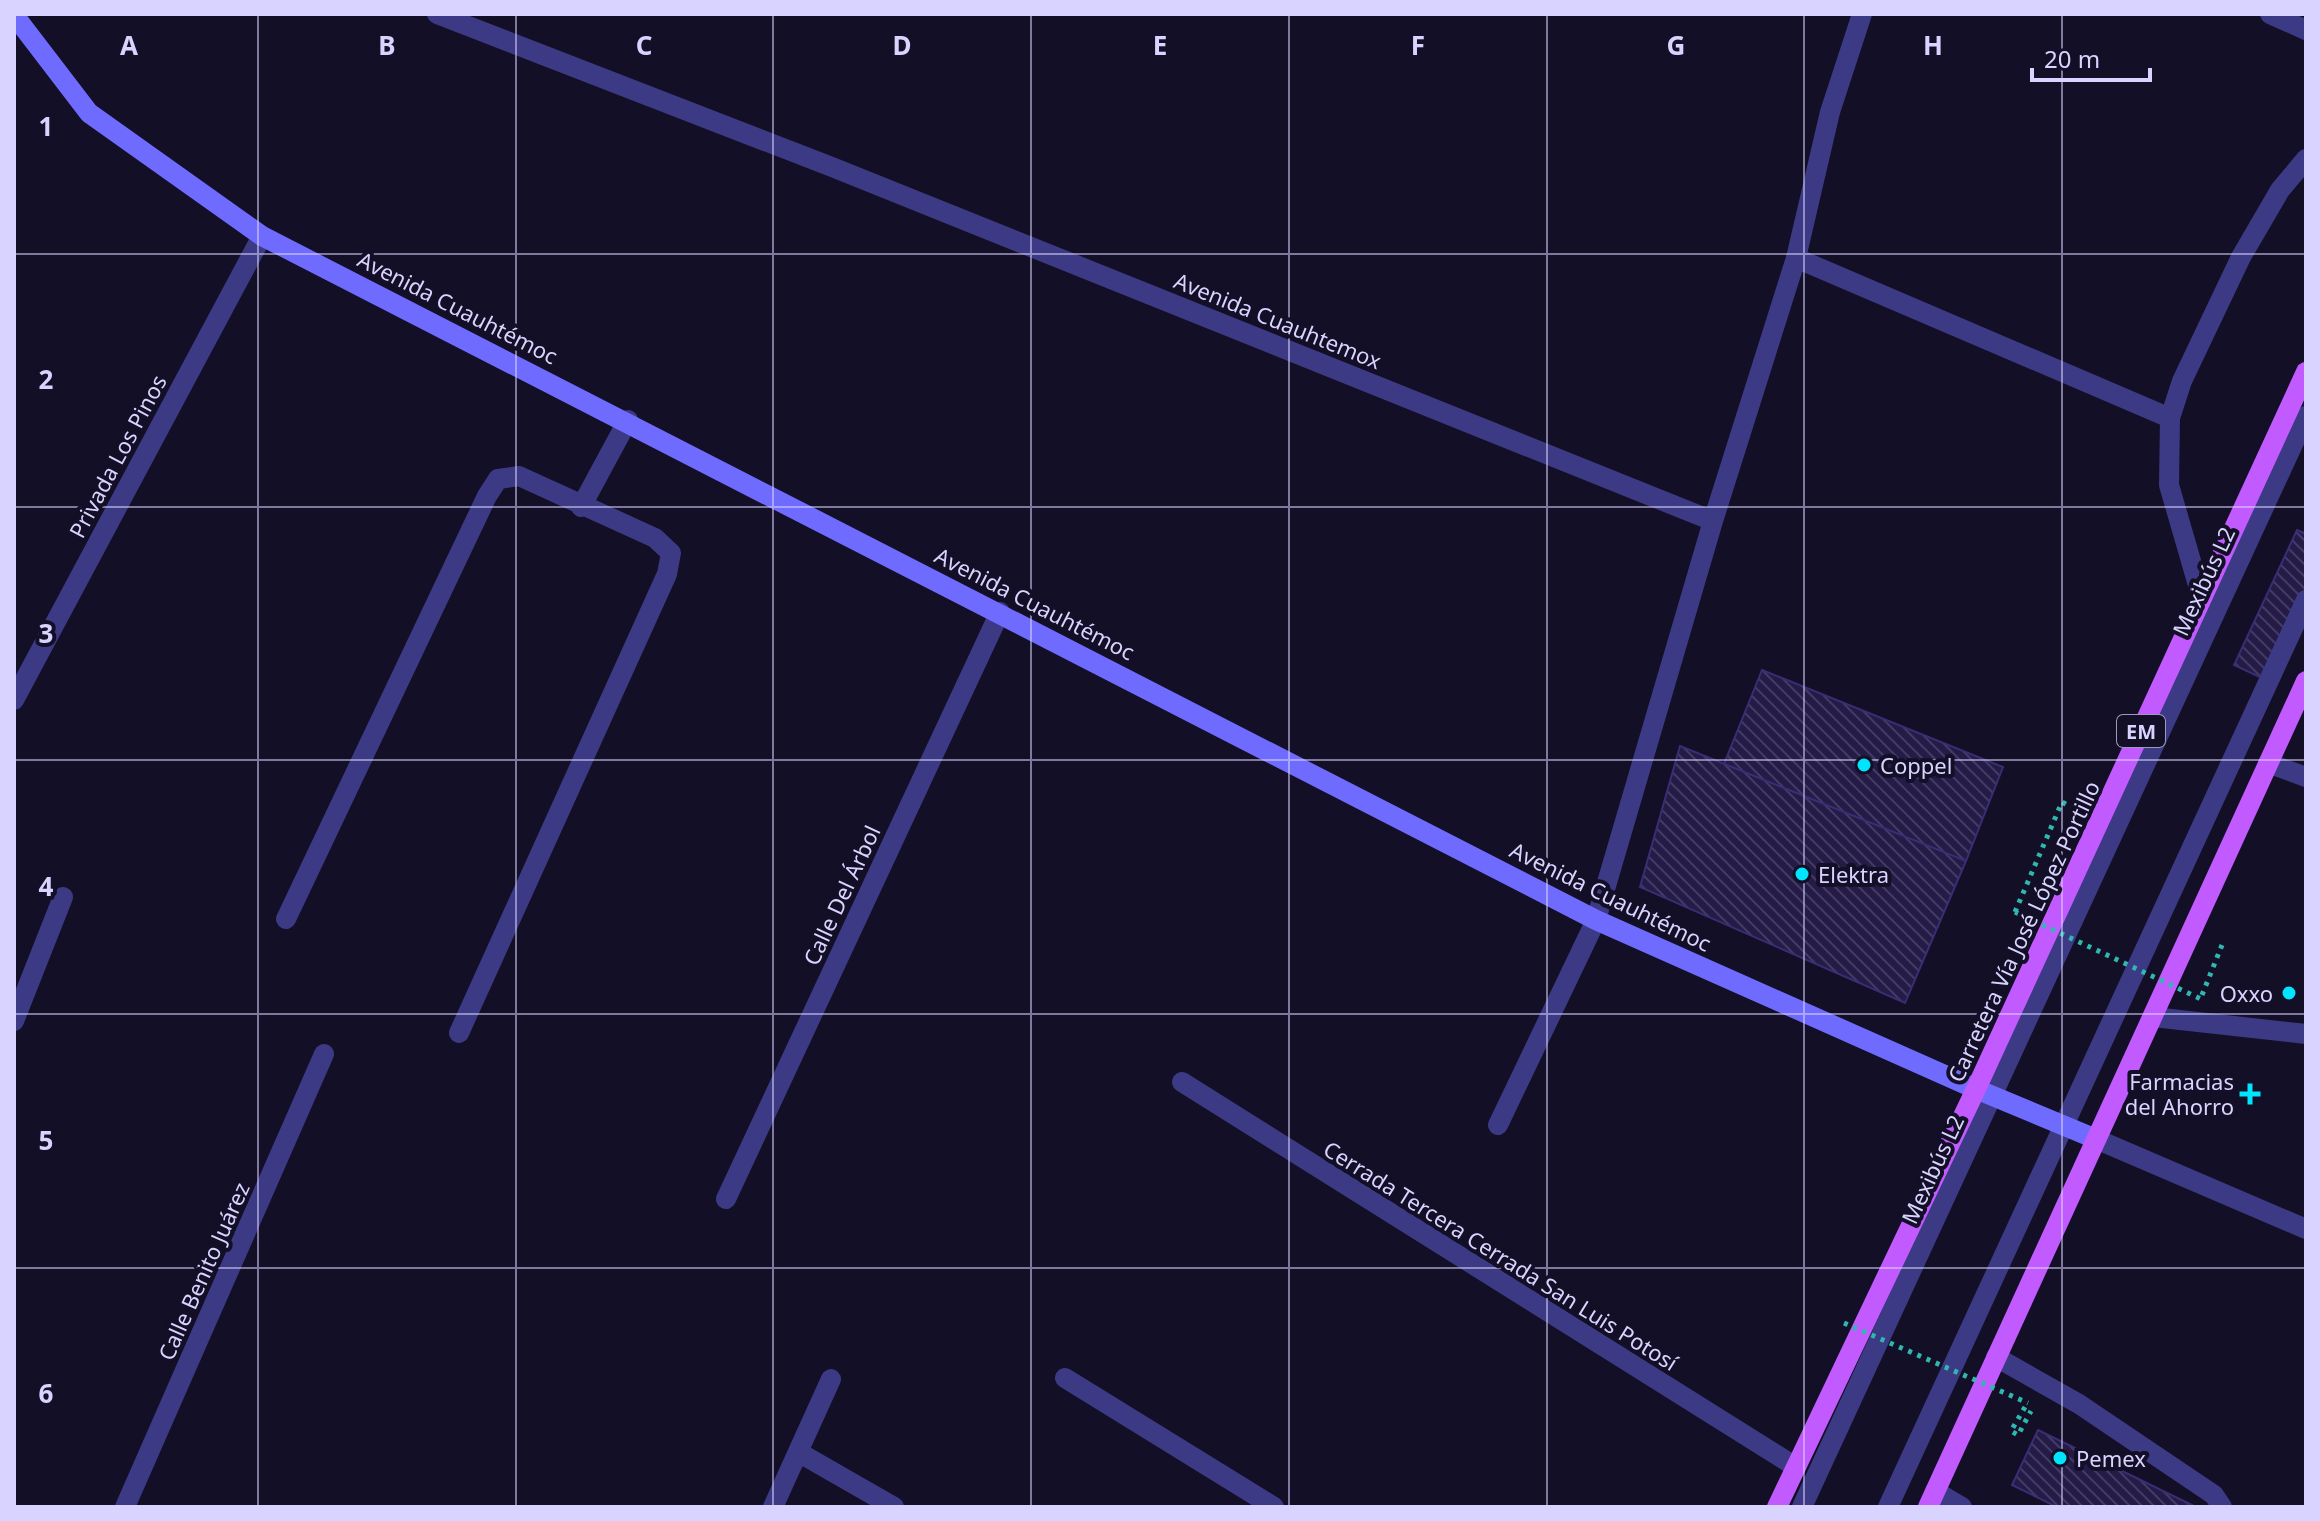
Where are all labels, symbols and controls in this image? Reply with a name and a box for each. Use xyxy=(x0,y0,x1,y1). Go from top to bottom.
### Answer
text: A xyxy=(120,27,138,63)
text: B xyxy=(378,27,396,63)
text: C xyxy=(636,27,652,63)
text: D xyxy=(892,27,912,63)
text: E xyxy=(1153,27,1167,63)
text: F xyxy=(1411,27,1425,63)
text: G xyxy=(1667,27,1685,63)
text: H xyxy=(1923,27,1943,63)
scale bar xyxy=(2032,32,2150,82)
text: 20 m xyxy=(2044,42,2100,75)
text: 1 xyxy=(39,108,53,144)
street label: Avenida Cuauhtémoc xyxy=(353,244,563,370)
street label: Avenida Cuauhtemox xyxy=(1170,265,1386,375)
text: 2 xyxy=(39,361,54,397)
street label: Privada Los Pinos xyxy=(61,369,173,543)
street label: Mexibús L2 xyxy=(2165,522,2241,640)
street label: Avenida Cuauhtémoc xyxy=(930,540,1140,666)
text: 3 xyxy=(39,615,53,651)
road number: EM xyxy=(2117,715,2165,747)
place label: Coppel xyxy=(1880,750,1952,780)
marker: Coppel xyxy=(1855,756,1873,774)
street label: Carretera Vía José López Portillo xyxy=(1940,776,2106,1086)
street label: Calle Del Árbol xyxy=(795,820,887,970)
street label: Avenida Cuauhtémoc xyxy=(1505,834,1717,958)
place label: Elektra xyxy=(1818,859,1889,889)
marker: Elektra xyxy=(1793,865,1811,883)
text: 4 xyxy=(39,868,54,904)
place label: Oxxo xyxy=(2220,978,2273,1008)
marker: Oxxo xyxy=(2280,984,2298,1002)
place label: Farmacias del Ahorro xyxy=(2125,1066,2234,1121)
marker: Farmacias del Ahorro xyxy=(2241,1085,2259,1103)
street label: Mexibús L2 xyxy=(1894,1110,1970,1228)
text: 5 xyxy=(39,1122,53,1158)
street label: Cerrada Tercera Cerrada San Luis Potosí xyxy=(1318,1133,1685,1378)
street label: Calle Benito Juárez xyxy=(150,1177,256,1365)
text: 6 xyxy=(39,1375,54,1411)
place label: Pemex xyxy=(2076,1443,2146,1473)
marker: Pemex xyxy=(2051,1449,2069,1467)

